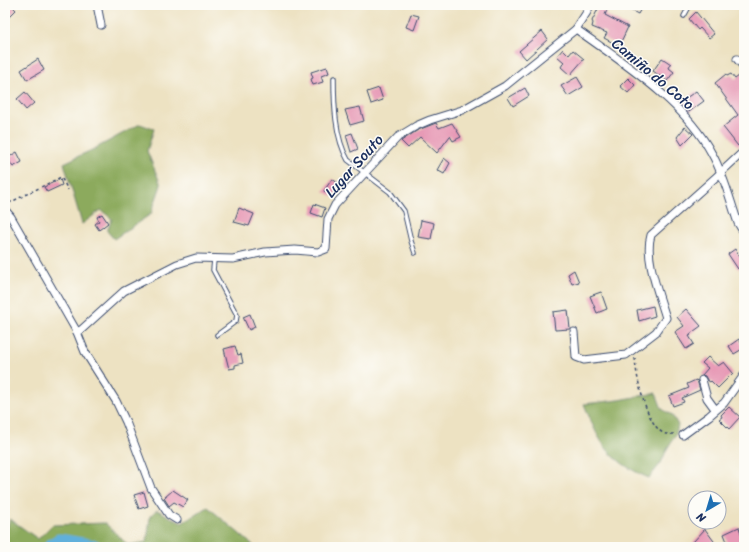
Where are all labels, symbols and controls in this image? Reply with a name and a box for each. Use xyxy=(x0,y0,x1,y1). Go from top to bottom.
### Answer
street label: Camiño do Coto xyxy=(606,31,701,117)
street label: Lugar Souto xyxy=(318,128,390,204)
north arrow xyxy=(687,490,727,530)
text: N xyxy=(692,507,711,528)

